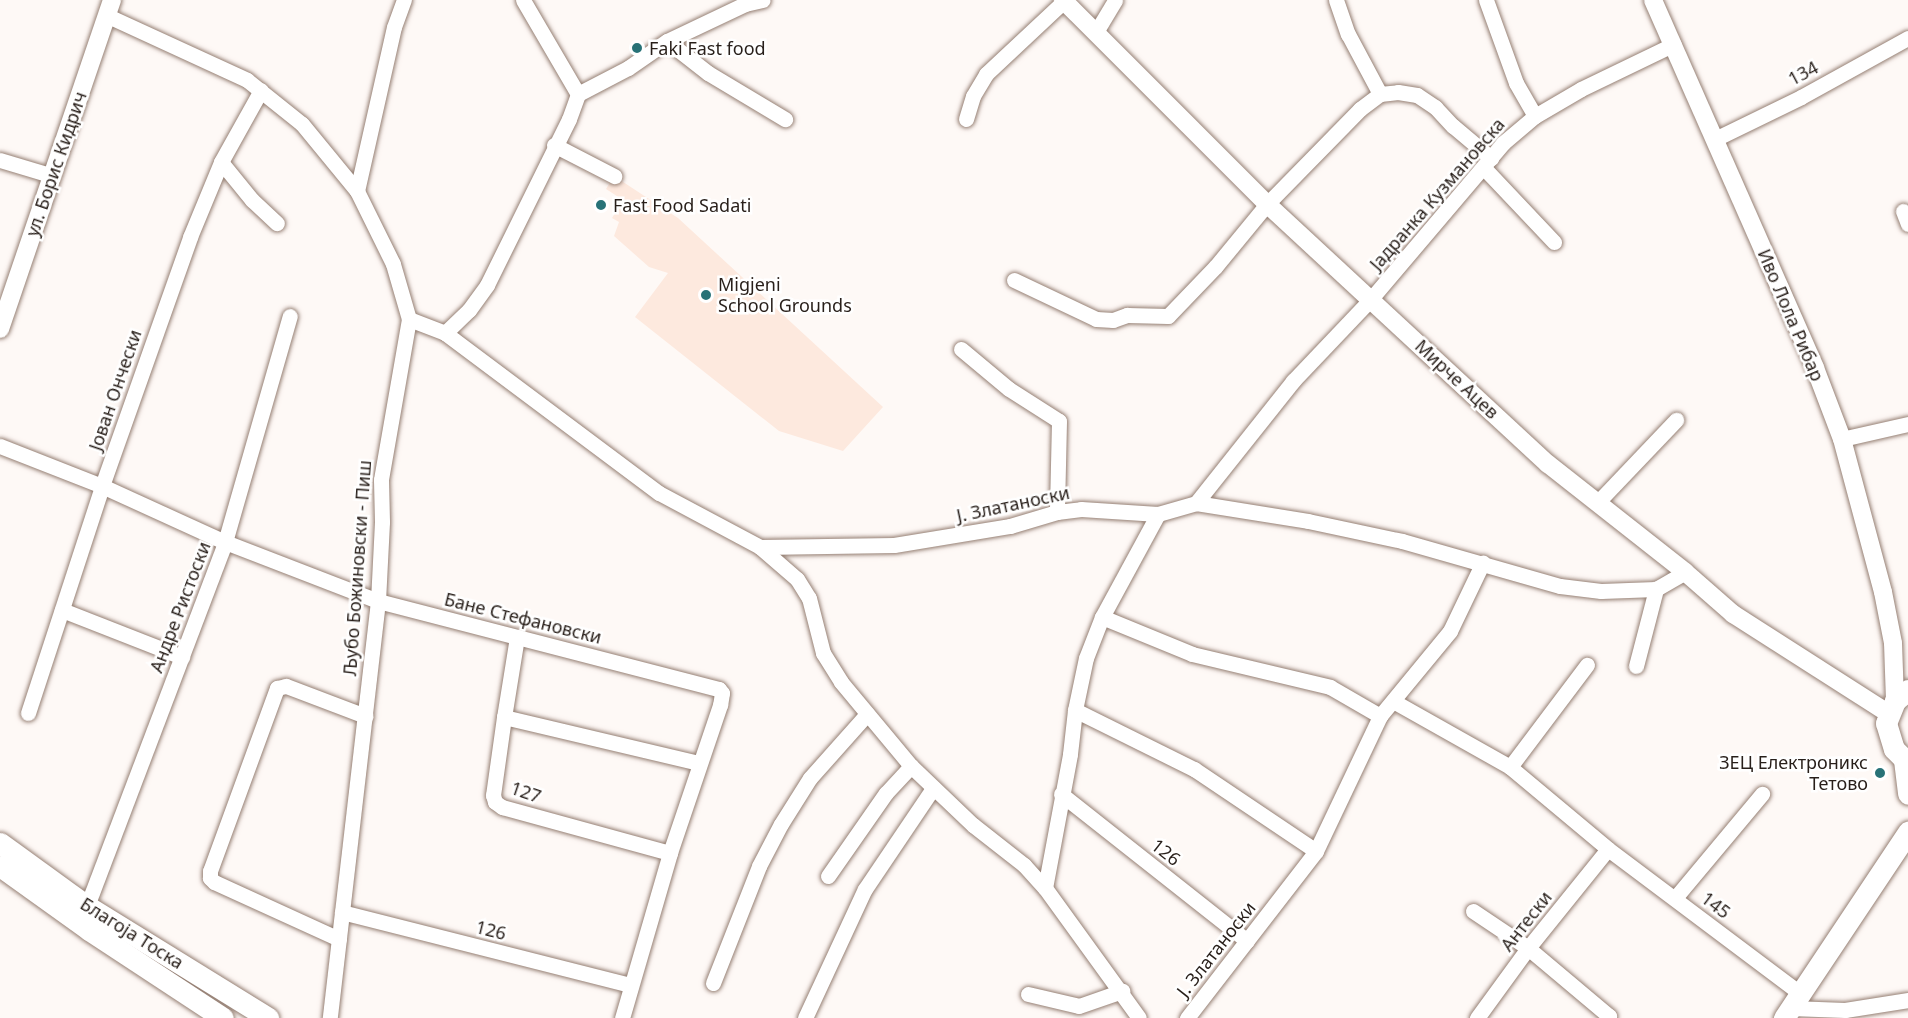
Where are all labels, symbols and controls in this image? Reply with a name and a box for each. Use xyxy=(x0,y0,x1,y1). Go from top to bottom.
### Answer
place label: Faki Fast food xyxy=(649,37,766,59)
marker: Faki Fast food xyxy=(630,41,644,55)
street label: 134 xyxy=(1784,56,1822,90)
street label: ул. Борис Кидрич xyxy=(21,89,91,239)
street label: Јадранка Кузмановска xyxy=(1365,113,1509,275)
place label: Fast Food Sadati xyxy=(613,194,751,216)
marker: Fast Food Sadati xyxy=(594,198,608,212)
street label: Иво Лола Рибар xyxy=(1753,246,1829,384)
place label: Migjeni School Grounds xyxy=(718,274,852,316)
marker: Migjeni School Grounds xyxy=(699,288,713,302)
street label: Јован Ончески xyxy=(84,327,146,453)
street label: Мирче Ацев xyxy=(1411,335,1503,423)
street label: Љубо Божиновски - Пиш xyxy=(339,459,375,677)
street label: Ј. Златаноски xyxy=(955,481,1071,527)
street label: Андре Ристоски xyxy=(145,539,215,675)
street label: Бане Стефановски xyxy=(442,588,604,648)
place label: ЗЕЦ Електроникс Тетово xyxy=(1719,752,1868,795)
marker: ЗЕЦ Електроникс Тетово xyxy=(1873,766,1887,780)
street label: 127 xyxy=(508,777,544,807)
street label: 126 xyxy=(1147,834,1185,870)
street label: Антески xyxy=(1496,887,1556,955)
street label: 145 xyxy=(1697,887,1735,923)
street label: Благоја Тоска xyxy=(76,893,188,973)
street label: Ј. Златаноски xyxy=(1172,897,1260,1001)
street label: 126 xyxy=(473,916,509,944)

